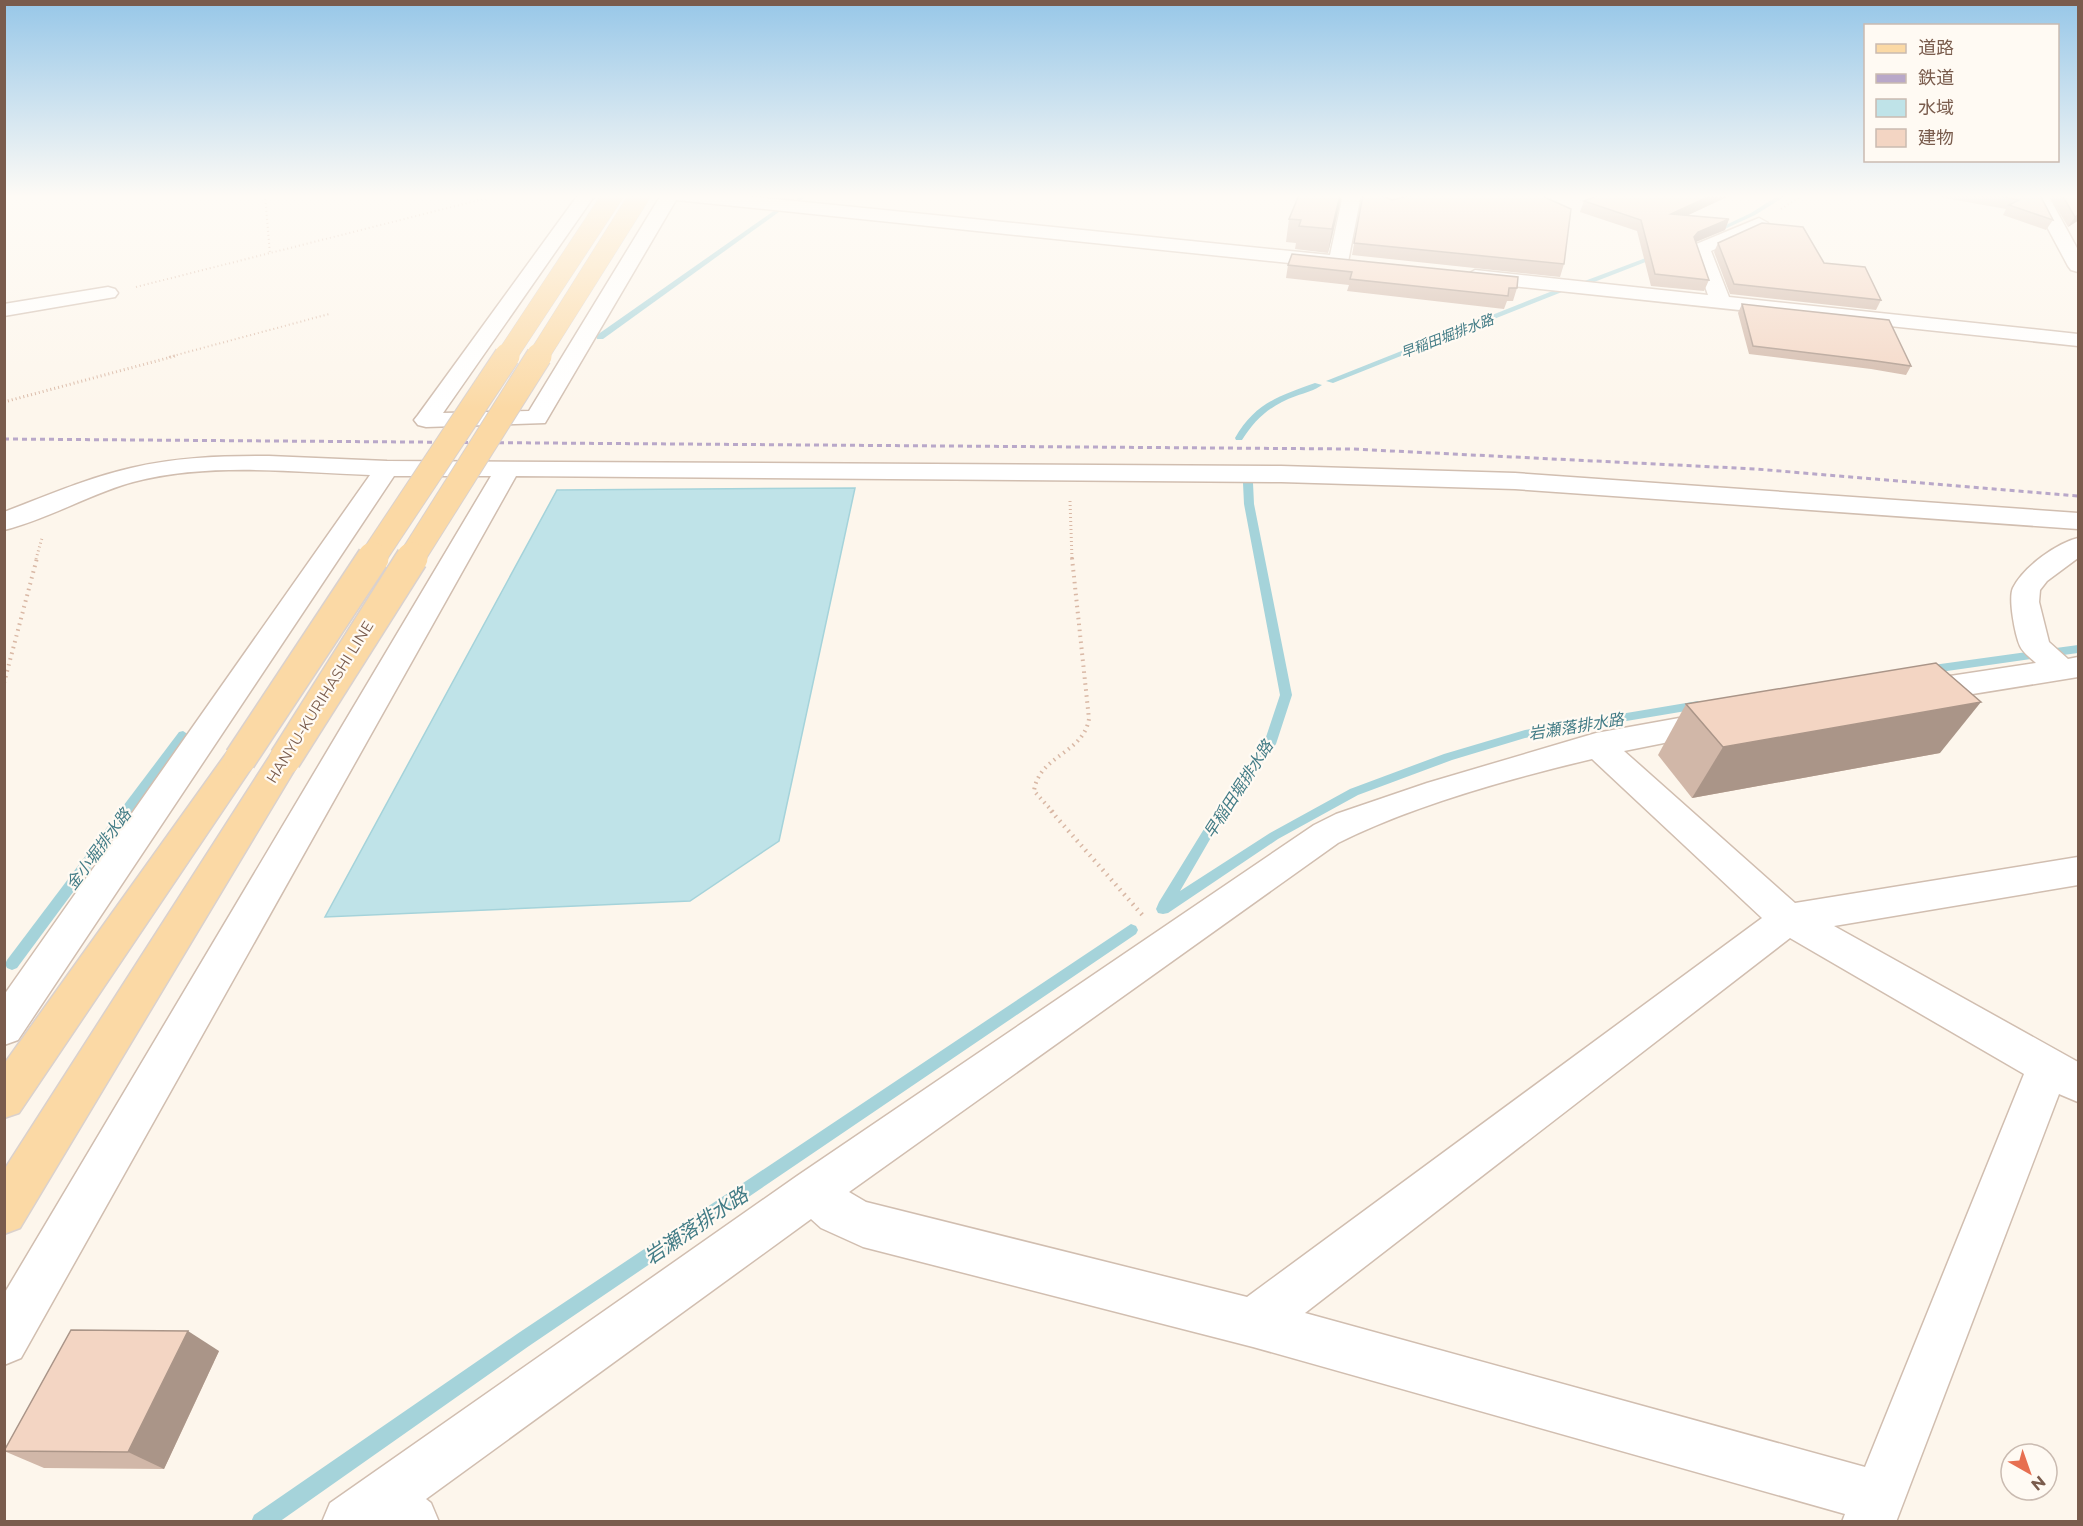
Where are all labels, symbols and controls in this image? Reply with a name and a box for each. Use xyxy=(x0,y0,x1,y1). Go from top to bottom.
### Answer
legend xyxy=(1864,24,2059,162)
text: 道路 xyxy=(1918,37,1954,59)
text: 鉄道 xyxy=(1918,67,1954,89)
text: 水域 xyxy=(1918,97,1954,119)
text: 建物 xyxy=(1918,127,1954,149)
water label: 早稲田堀排水路 xyxy=(1398,310,1497,362)
street label: HANYU-KURIHASHI LINE xyxy=(262,617,377,787)
water label: 岩瀬落排水路 xyxy=(1527,709,1627,743)
water label: 早稲田堀排水路 xyxy=(1200,735,1278,841)
water label: 金小堀排水路 xyxy=(62,804,136,893)
water label: 岩瀬落排水路 xyxy=(640,1181,754,1270)
north arrow xyxy=(1999,1442,2059,1502)
text: N xyxy=(2027,1472,2049,1495)

